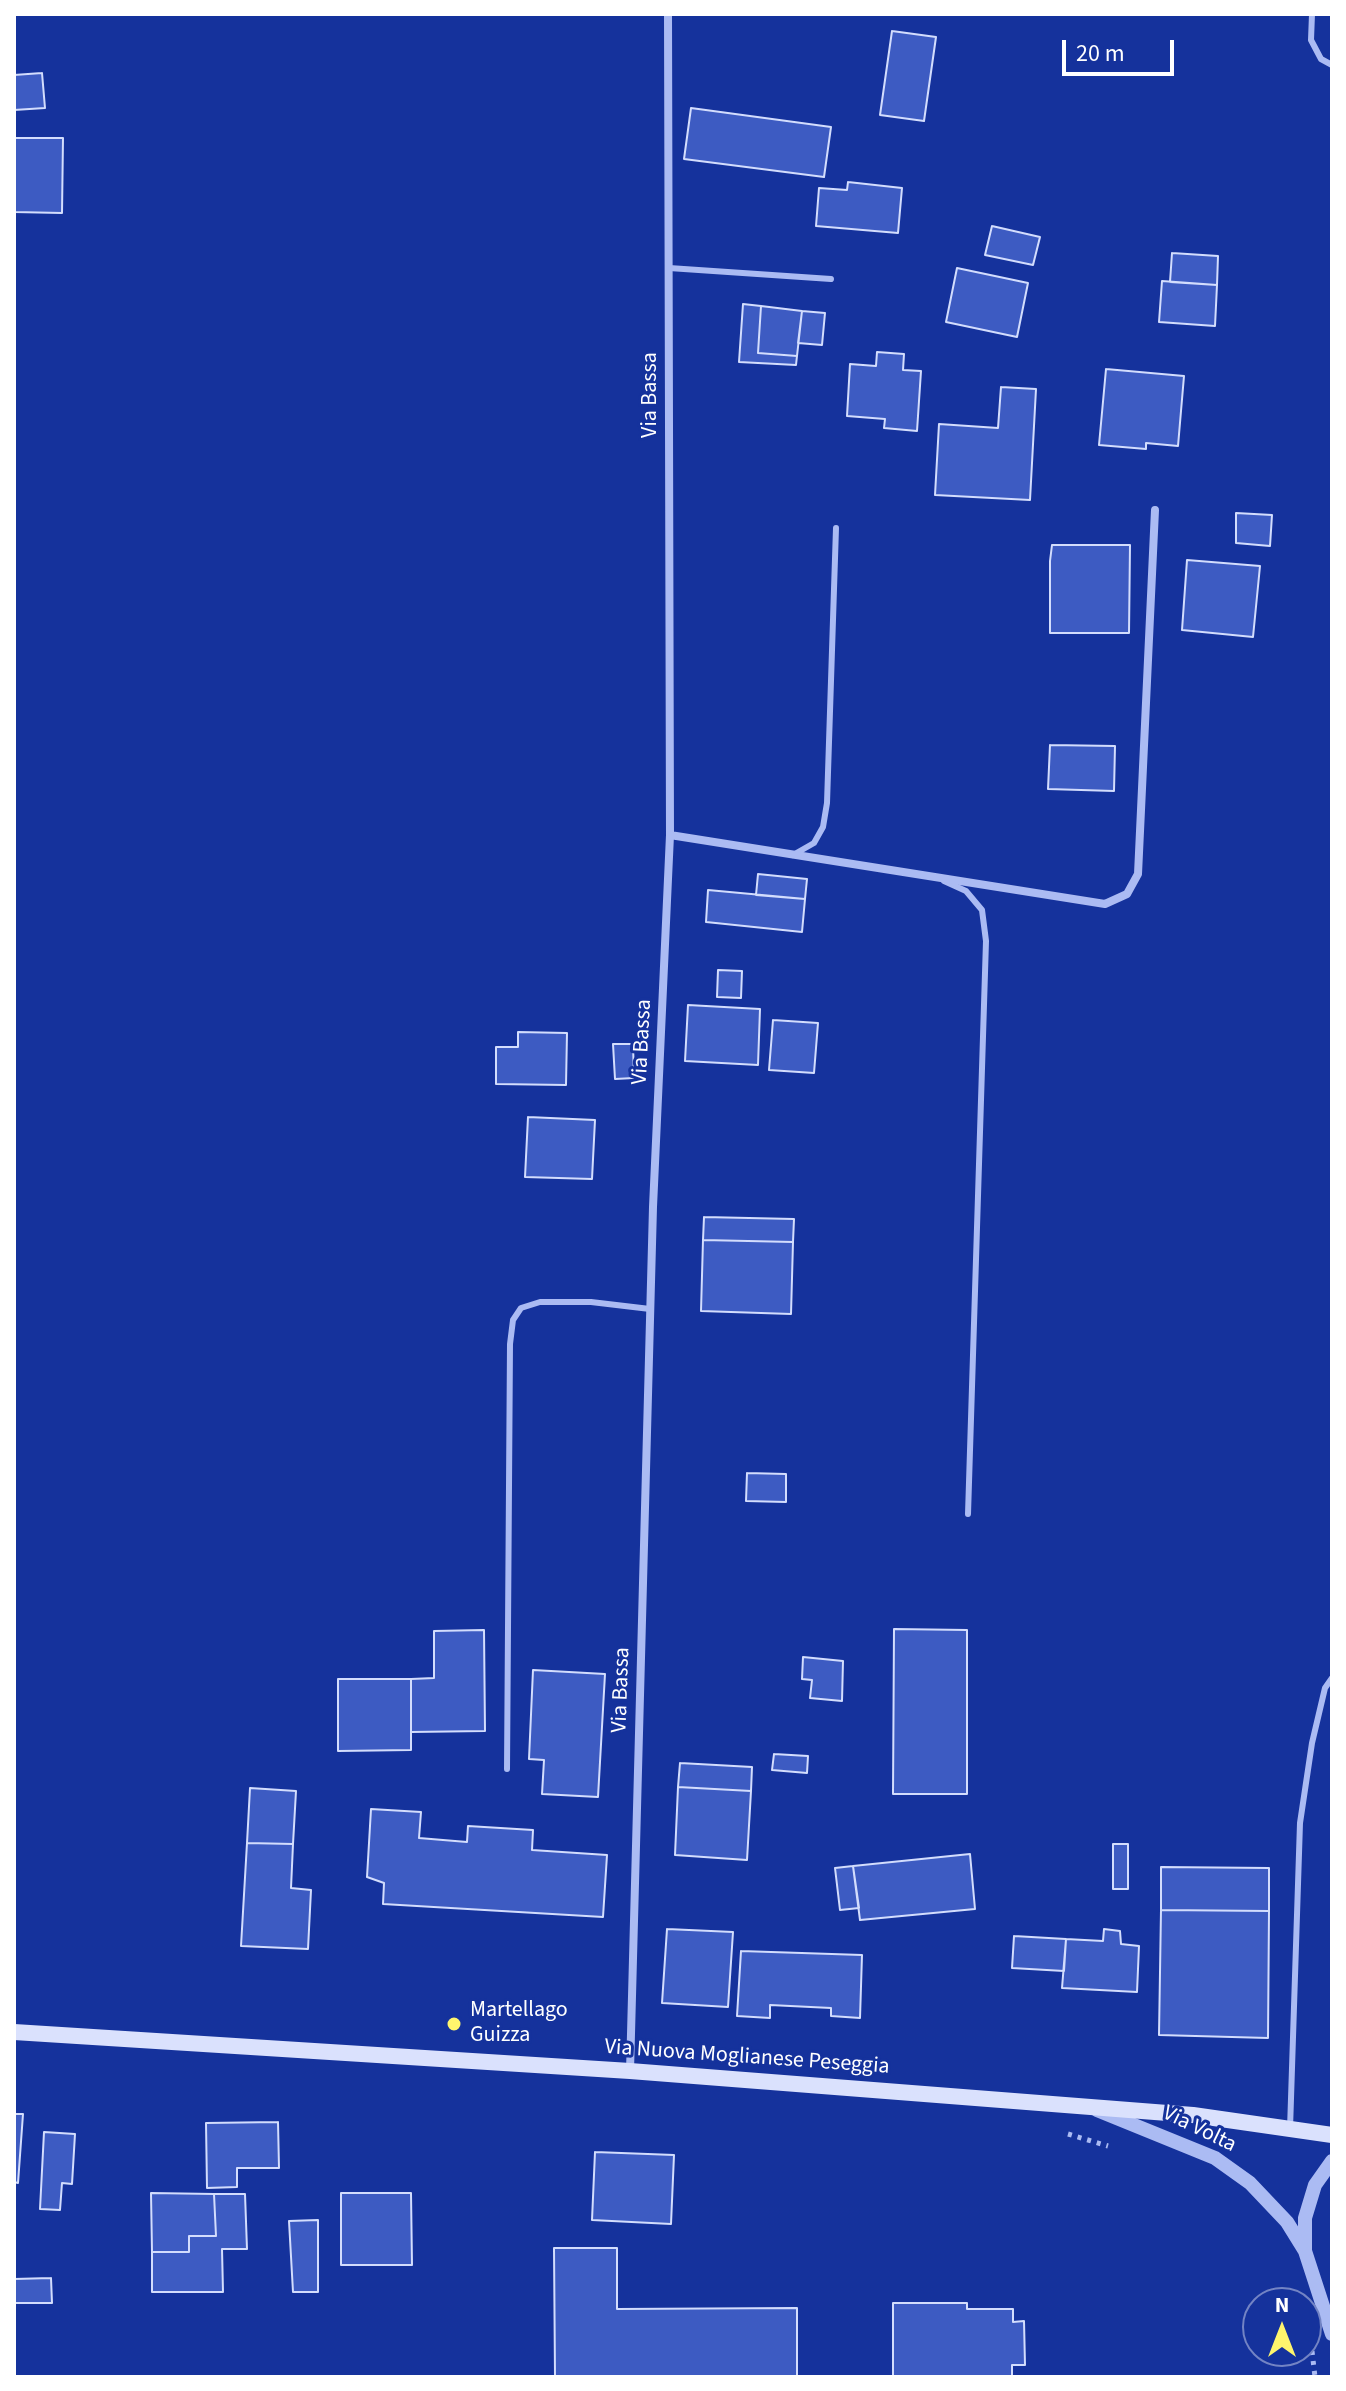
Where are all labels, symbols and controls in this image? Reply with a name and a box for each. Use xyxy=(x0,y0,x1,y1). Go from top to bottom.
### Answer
scale bar xyxy=(1066,24,1178,74)
text: 20 m xyxy=(1076,36,1125,71)
street label: Via Bassa xyxy=(638,352,664,438)
street label: Via Bassa xyxy=(628,998,658,1086)
street label: Via Bassa xyxy=(607,1647,637,1733)
place label: Martellago Guizza xyxy=(470,1998,568,2050)
marker: Martellago Guizza xyxy=(445,2015,463,2033)
street label: Via Nuova Moglianese Peseggia xyxy=(604,2035,890,2081)
street label: Via Volta xyxy=(1158,2101,1240,2159)
north arrow xyxy=(1242,2287,1322,2367)
text: N xyxy=(1275,2289,1289,2321)

